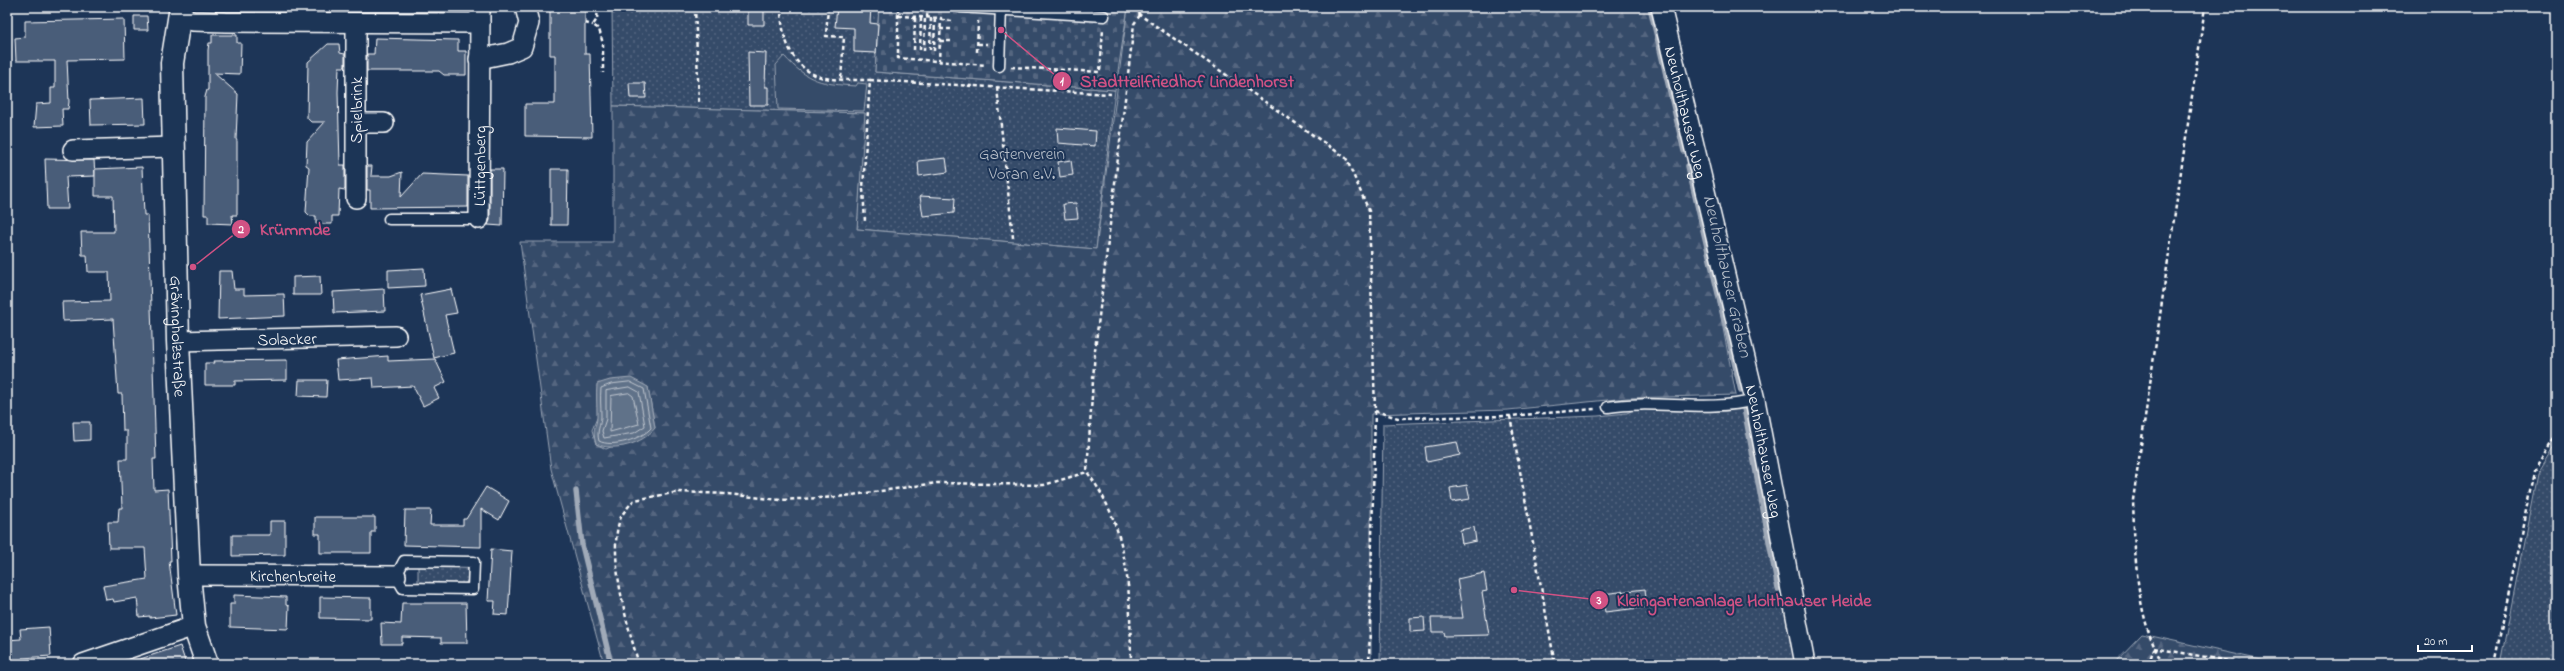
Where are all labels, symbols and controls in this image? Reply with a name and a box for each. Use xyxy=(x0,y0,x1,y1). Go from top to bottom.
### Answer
street label: Neuholthauser Weg xyxy=(1657,44,1713,181)
callout: Stadtteilfriedhof Lindenhorst xyxy=(1052,66,1302,96)
text: Stadtteilfriedhof Lindenhorst xyxy=(1080,70,1295,96)
text: 1 xyxy=(1060,73,1064,91)
street label: Spielbrink xyxy=(345,76,370,143)
street label: Lüttgenberg xyxy=(468,126,495,206)
park label: Gartenverein Voran e.V. xyxy=(979,142,1065,187)
water label: Neuholthauser Graben xyxy=(1695,193,1758,361)
callout: Krümmde xyxy=(231,214,338,244)
text: Krümmde xyxy=(260,218,331,244)
text: 2 xyxy=(237,221,244,239)
street label: Grävingholzstraße xyxy=(161,275,192,398)
street label: Solacker xyxy=(257,327,318,353)
street label: Neuholthauser Weg xyxy=(1738,382,1788,520)
street label: Kirchenbreite xyxy=(250,564,337,590)
callout: Kleingartenanlage Holthauser Heide xyxy=(1589,585,1880,615)
text: Kleingartenanlage Holthauser Heide xyxy=(1617,589,1872,616)
text: 3 xyxy=(1596,592,1602,610)
scale bar xyxy=(2418,627,2472,653)
text: 20 m xyxy=(2424,633,2447,651)

